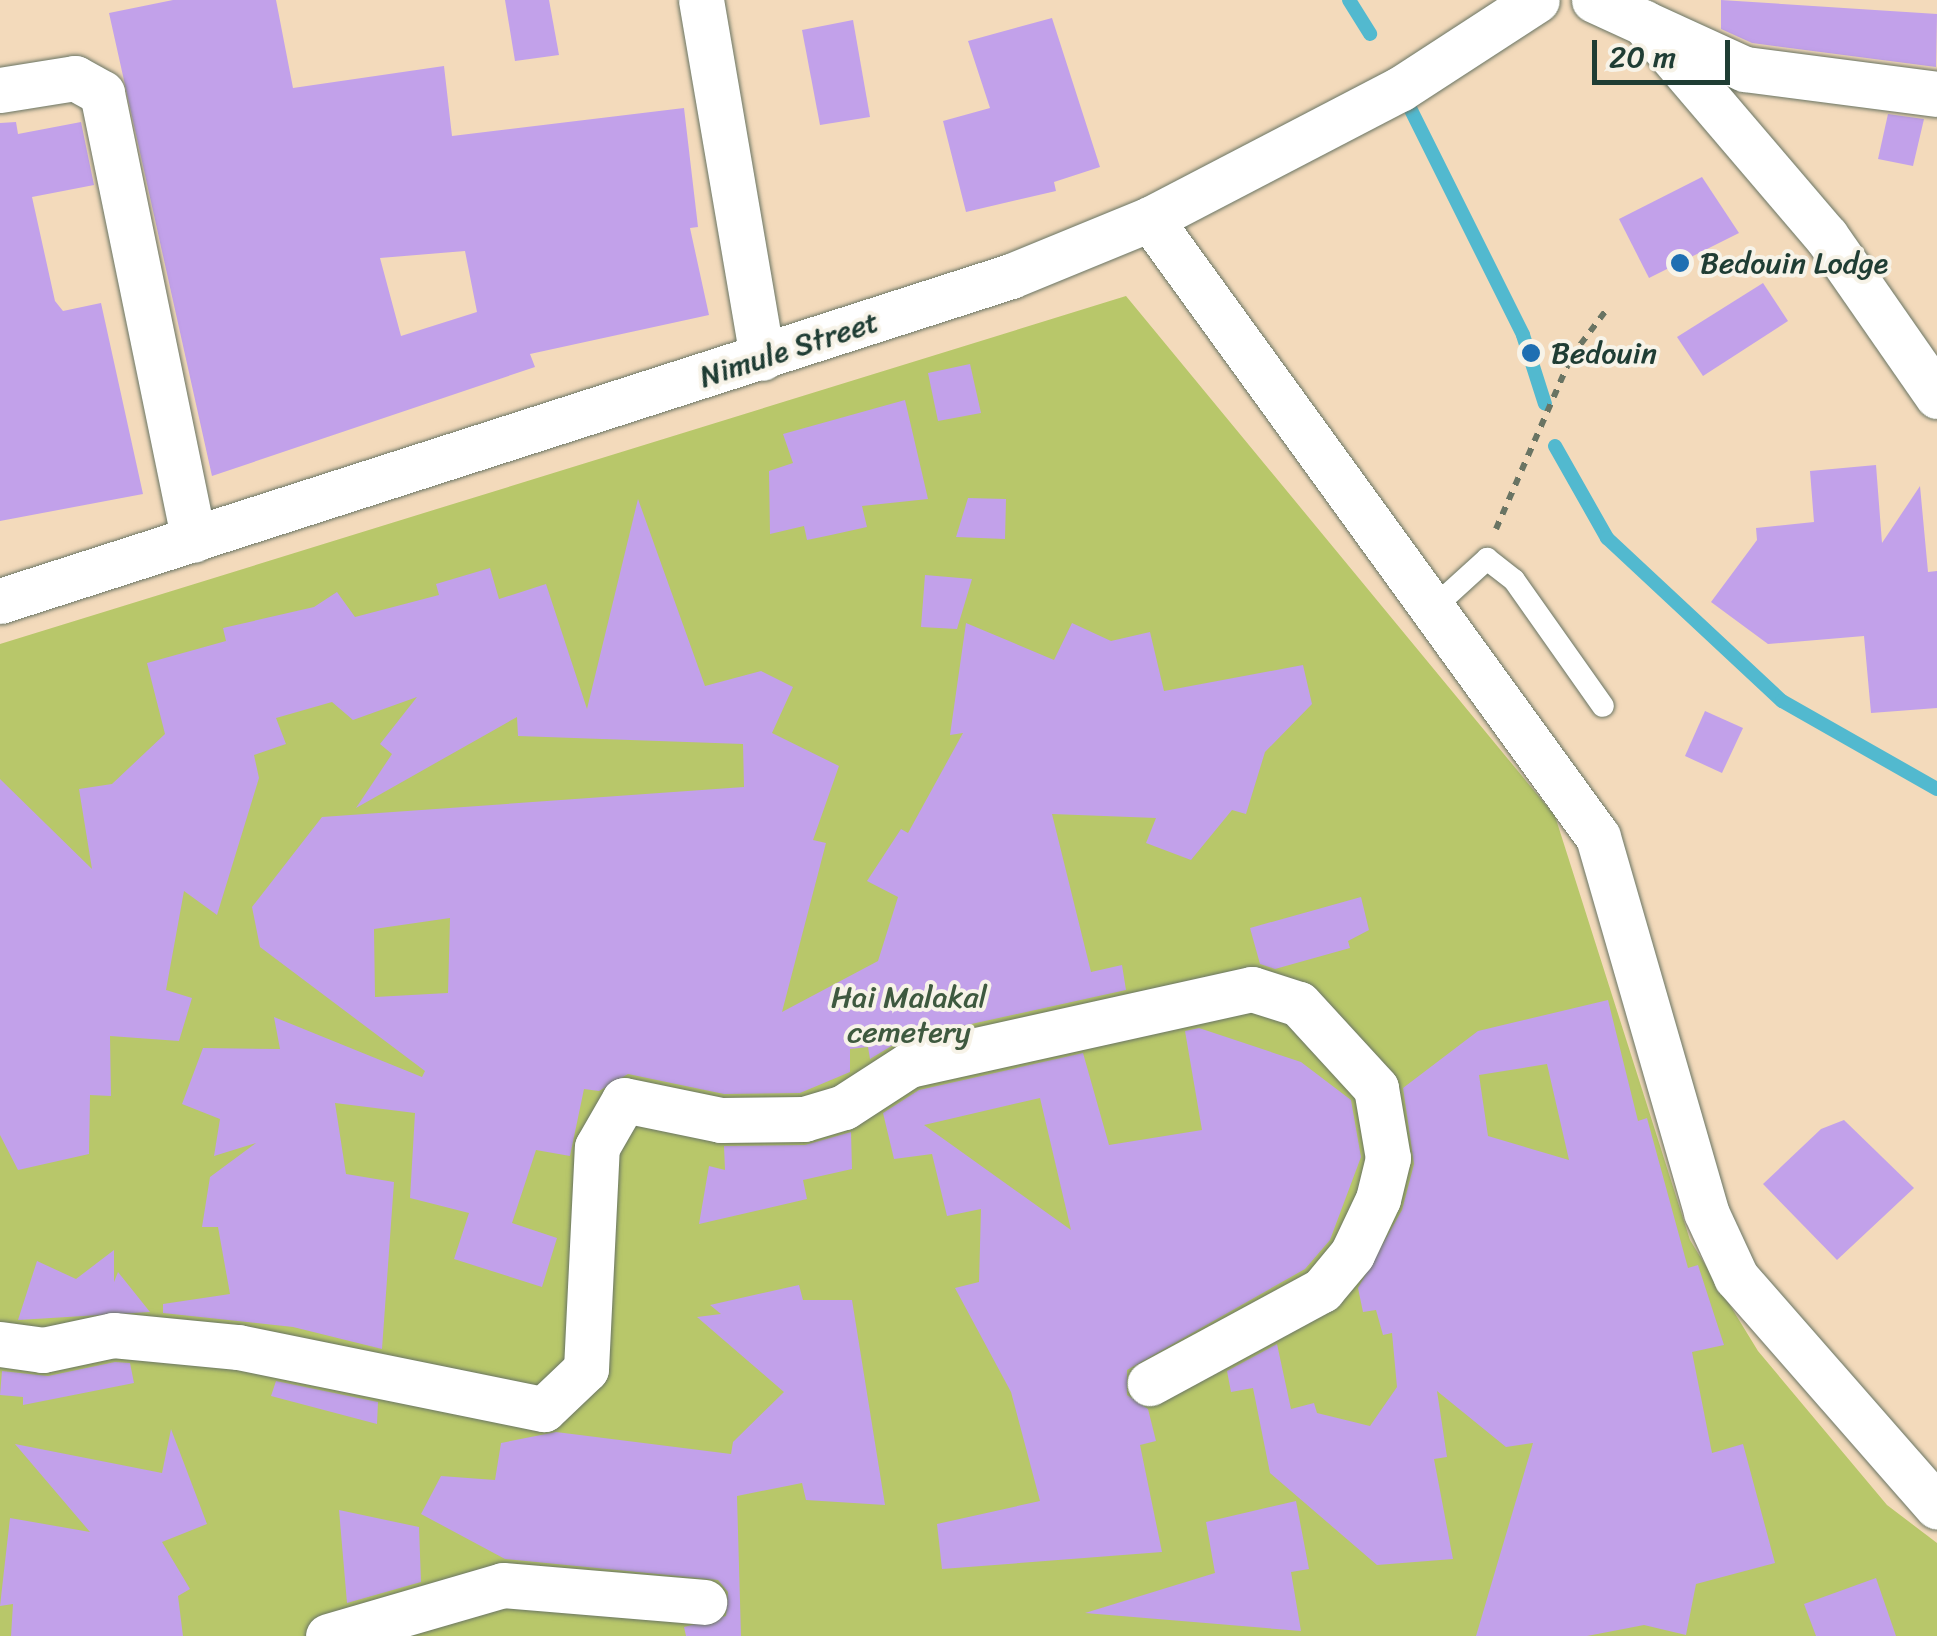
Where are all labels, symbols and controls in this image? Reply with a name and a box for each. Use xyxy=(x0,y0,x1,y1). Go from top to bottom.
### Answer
scale bar xyxy=(1597,20,1734,82)
text: 20 m xyxy=(1609,30,1676,84)
place label: Bedouin Lodge xyxy=(1700,245,1889,281)
marker: Bedouin Lodge xyxy=(1669,252,1691,274)
street label: Nimule Street xyxy=(695,303,883,395)
place label: Bedouin xyxy=(1551,335,1657,371)
marker: Bedouin xyxy=(1520,342,1542,364)
park label: Hai Malakal cemetery xyxy=(831,979,987,1050)

